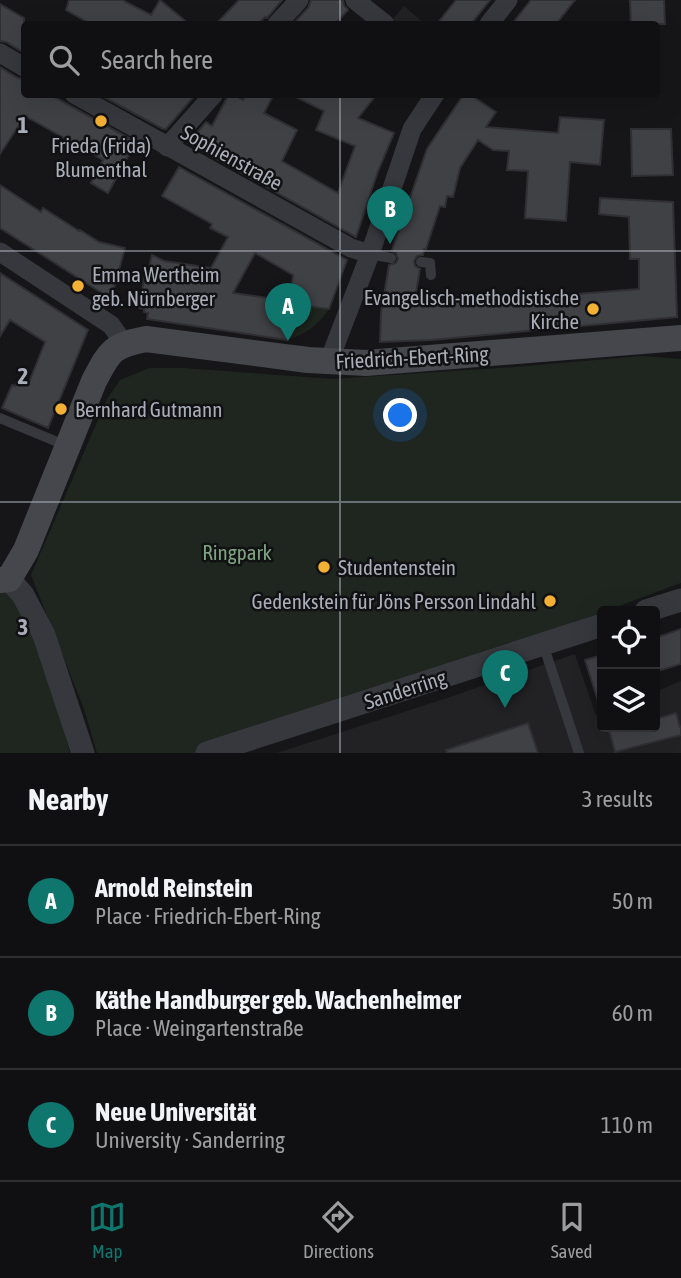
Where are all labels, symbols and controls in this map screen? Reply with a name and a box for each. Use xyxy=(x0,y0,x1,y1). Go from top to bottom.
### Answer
search box xyxy=(21,21,660,98)
icon: search xyxy=(45,41,83,79)
text: Search here xyxy=(101,45,213,75)
text: 1 xyxy=(18,112,29,138)
marker: Frieda (Frida) Blumenthal xyxy=(93,113,109,129)
street label: Sophienstraße xyxy=(177,119,287,195)
place label: Frieda (Frida) Blumenthal xyxy=(51,133,151,181)
pin: B xyxy=(367,186,413,244)
place label: Emma Wertheim geb. Nürnberger xyxy=(92,262,220,310)
marker: Emma Wertheim geb. Nürnberger xyxy=(70,278,86,294)
pin: A xyxy=(265,283,311,341)
place label: Evangelisch-methodistische Kirche xyxy=(364,285,579,333)
marker: Evangelisch-methodistische Kirche xyxy=(585,301,601,317)
street label: Friedrich-Ebert-Ring xyxy=(335,341,489,373)
text: 2 xyxy=(18,363,28,389)
place label: Bernhard Gutmann xyxy=(75,397,222,421)
your location xyxy=(383,398,417,432)
marker: Bernhard Gutmann xyxy=(53,401,69,417)
park label: Ringpark xyxy=(202,540,272,564)
place label: Studentenstein xyxy=(338,555,456,579)
marker: Studentenstein xyxy=(316,559,332,575)
place label: Gedenkstein für Jöns Persson Lindahl xyxy=(252,589,536,613)
marker: Gedenkstein für Jöns Persson Lindahl xyxy=(542,593,558,609)
map controls xyxy=(597,606,660,732)
button: locate xyxy=(597,606,660,669)
text: 3 xyxy=(18,614,28,640)
pin: C xyxy=(482,650,528,708)
street label: Sanderring xyxy=(361,664,449,714)
button: layers xyxy=(597,669,660,732)
text: Nearby xyxy=(28,782,108,816)
text: 3 results xyxy=(582,786,653,812)
text: Arnold Reinstein xyxy=(95,873,253,903)
text: A xyxy=(45,888,57,914)
text: 50 m xyxy=(612,888,653,914)
text: Place · Friedrich-Ebert-Ring xyxy=(95,903,321,929)
text: Käthe Handburger geb. Wachenheimer xyxy=(95,985,461,1015)
text: B xyxy=(46,1000,56,1026)
text: 60 m xyxy=(612,1000,653,1026)
text: Place · Weingartenstraße xyxy=(95,1015,304,1041)
text: Neue Universität xyxy=(95,1097,256,1127)
text: C xyxy=(46,1112,56,1138)
text: 110 m xyxy=(601,1112,653,1138)
text: University · Sanderring xyxy=(95,1127,285,1153)
tab: Map xyxy=(88,1198,126,1262)
tab: Directions xyxy=(303,1198,374,1262)
tab: Saved xyxy=(551,1198,593,1262)

